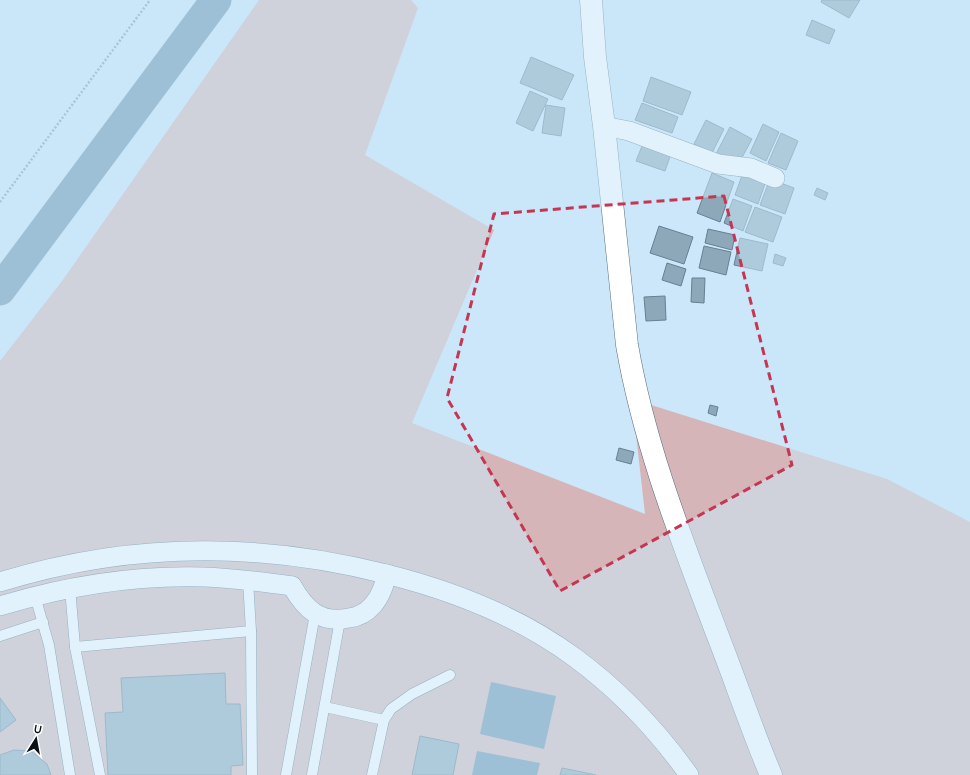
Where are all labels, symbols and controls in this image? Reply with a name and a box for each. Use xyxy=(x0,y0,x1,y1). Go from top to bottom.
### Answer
north arrow xyxy=(16,719,56,759)
text: U xyxy=(33,722,43,737)

